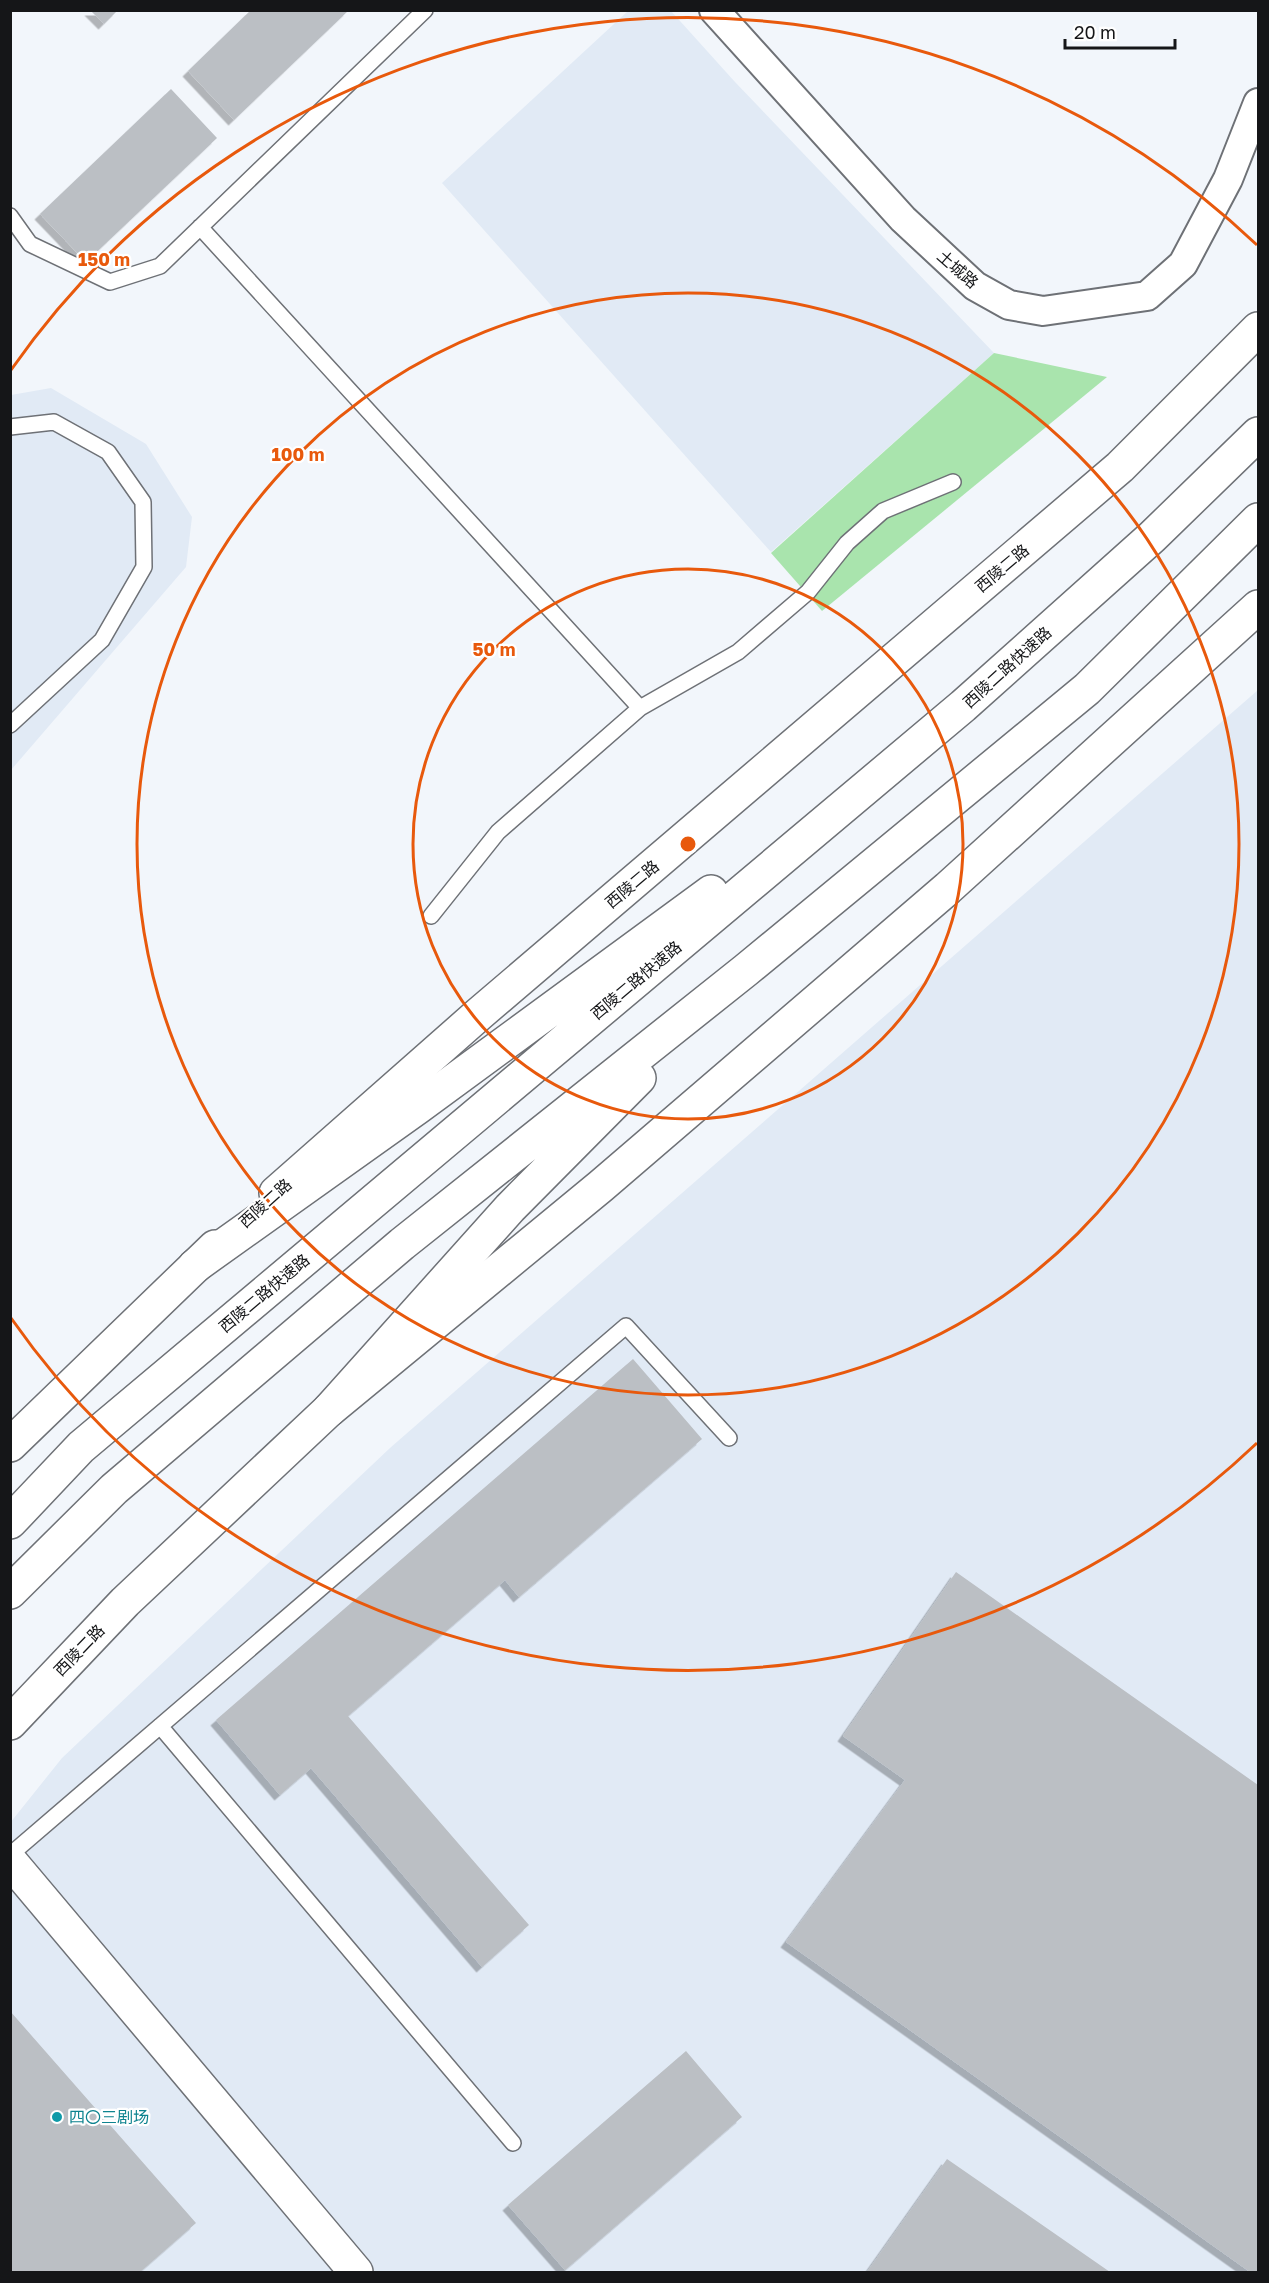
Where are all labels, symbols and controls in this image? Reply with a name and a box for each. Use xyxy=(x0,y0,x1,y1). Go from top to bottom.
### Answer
scale bar xyxy=(1065,12,1174,50)
text: 20 m xyxy=(1074,21,1116,43)
street label: 土城路 xyxy=(933,246,983,292)
text: 150 m xyxy=(78,248,130,270)
text: 100 m xyxy=(272,443,324,465)
street label: 西陵二路 xyxy=(971,540,1033,596)
street label: 西陵二路快速路 xyxy=(959,622,1055,712)
text: 50 m xyxy=(473,638,515,660)
centre of rings xyxy=(678,834,698,854)
street label: 西陵二路 xyxy=(601,856,663,912)
street label: 西陵二路快速路 xyxy=(587,936,685,1024)
street label: 西陵二路 xyxy=(235,1174,295,1232)
street label: 西陵二路快速路 xyxy=(215,1249,313,1337)
street label: 西陵二路 xyxy=(50,1620,108,1680)
place label: 四〇三剧场 xyxy=(69,2107,149,2127)
marker: 四〇三剧场 xyxy=(50,2110,64,2124)

